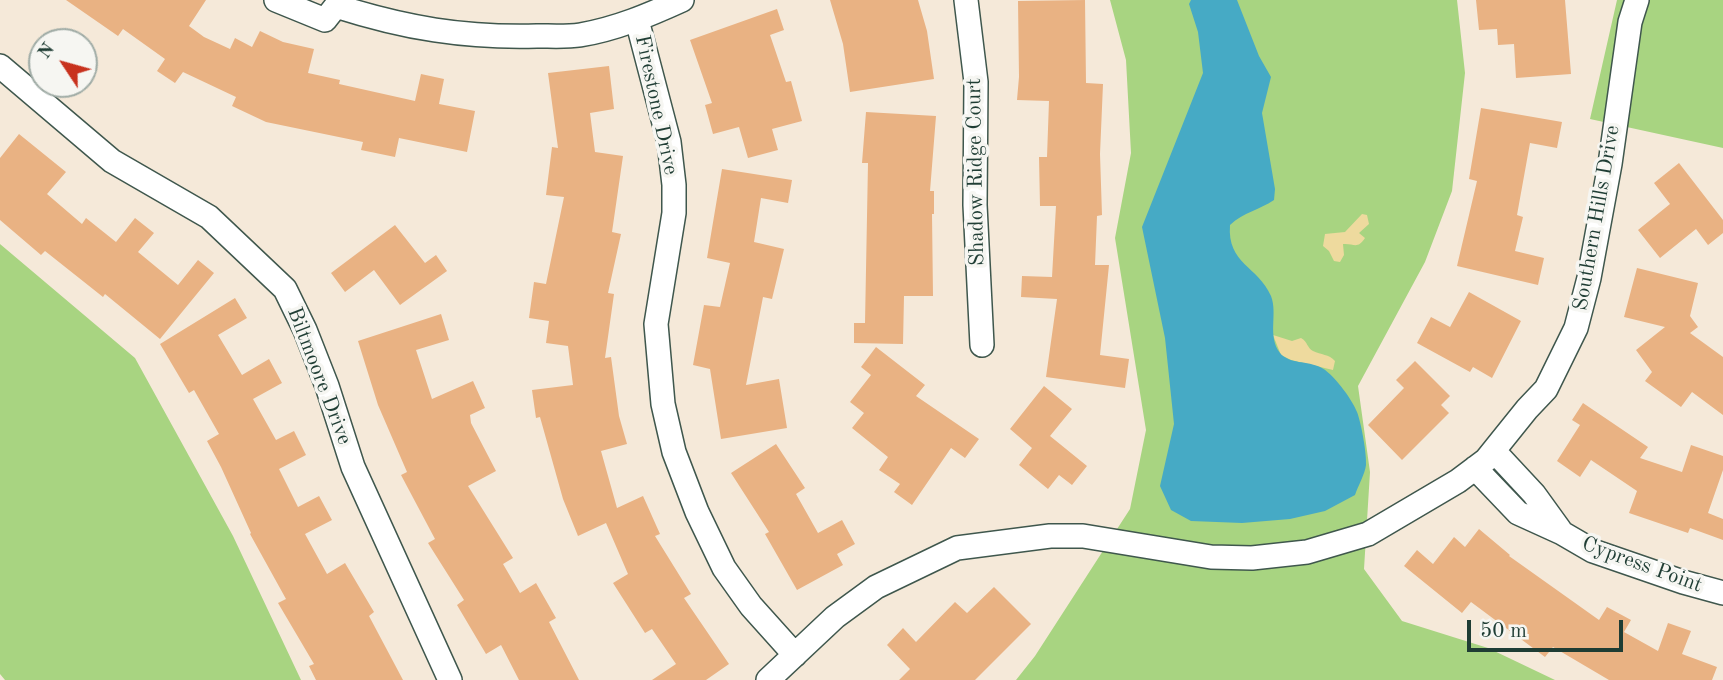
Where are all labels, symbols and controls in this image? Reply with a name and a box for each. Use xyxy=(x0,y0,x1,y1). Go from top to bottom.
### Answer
north arrow xyxy=(28,28,98,98)
street label: Firestone Drive xyxy=(629,33,683,177)
text: N xyxy=(35,40,59,63)
street label: Shadow Ridge Court xyxy=(962,78,990,266)
street label: Southern Hills Drive xyxy=(1568,123,1626,313)
street label: Biltmoore Drive xyxy=(281,304,357,448)
street label: Cypress Point xyxy=(1578,532,1706,598)
scale bar xyxy=(1471,606,1627,650)
text: 50 m xyxy=(1480,621,1527,642)

